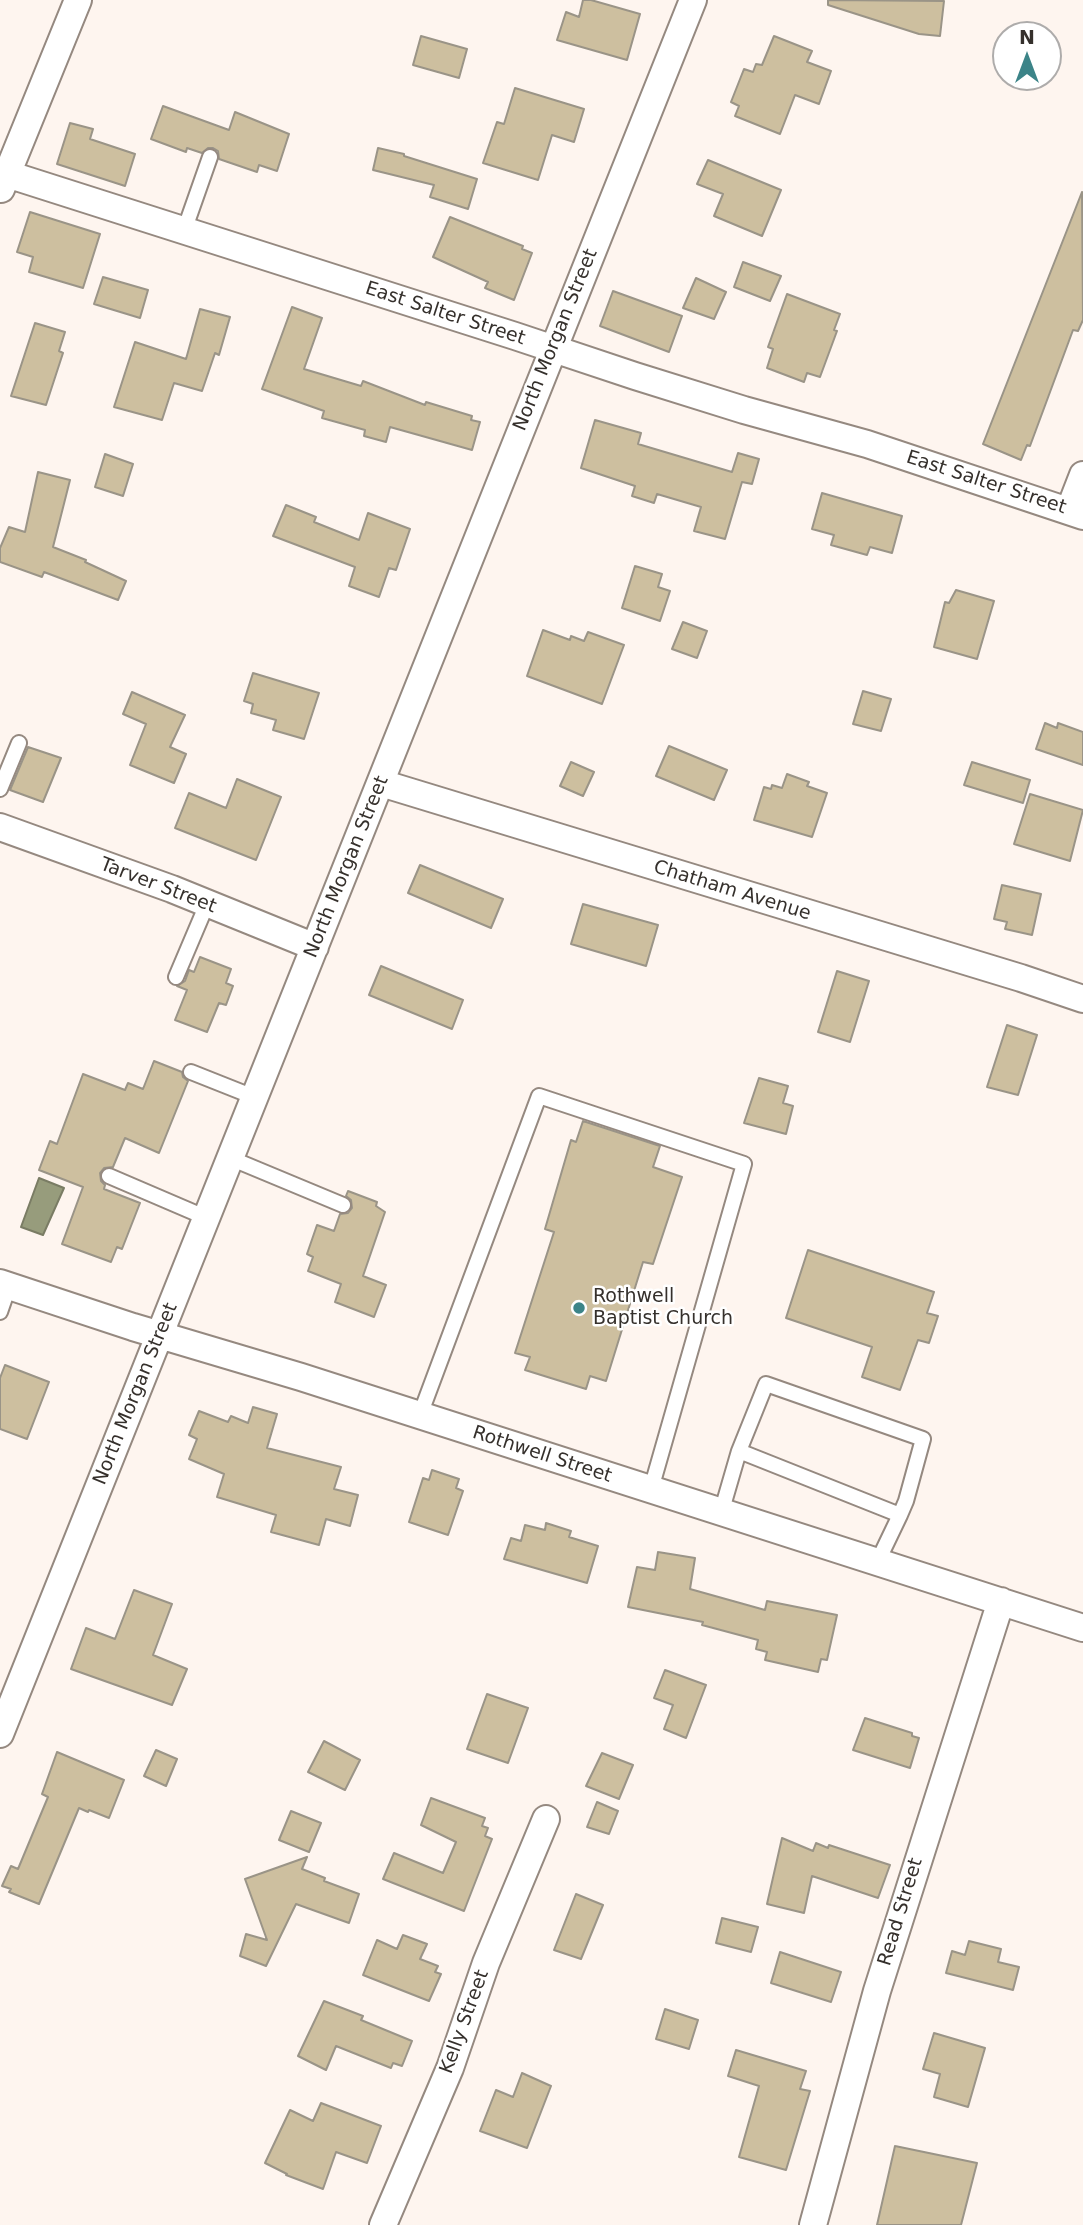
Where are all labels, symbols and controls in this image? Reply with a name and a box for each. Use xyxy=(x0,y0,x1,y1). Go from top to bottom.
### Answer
north arrow xyxy=(992,21,1062,91)
text: N xyxy=(1019,26,1035,48)
street label: North Morgan Street xyxy=(509,246,603,434)
street label: East Salter Street xyxy=(362,277,528,351)
street label: East Salter Street xyxy=(903,446,1069,520)
street label: North Morgan Street xyxy=(300,773,394,961)
street label: Tarver Street xyxy=(97,853,219,919)
street label: Chatham Avenue xyxy=(651,856,813,926)
place label: Rothwell Baptist Church xyxy=(593,1286,733,1330)
street label: North Morgan Street xyxy=(89,1300,183,1488)
marker: Rothwell Baptist Church xyxy=(571,1300,587,1316)
street label: Rothwell Street xyxy=(470,1422,614,1488)
street label: Read Street xyxy=(874,1855,928,1969)
street label: Kelly Street xyxy=(436,1967,494,2077)

